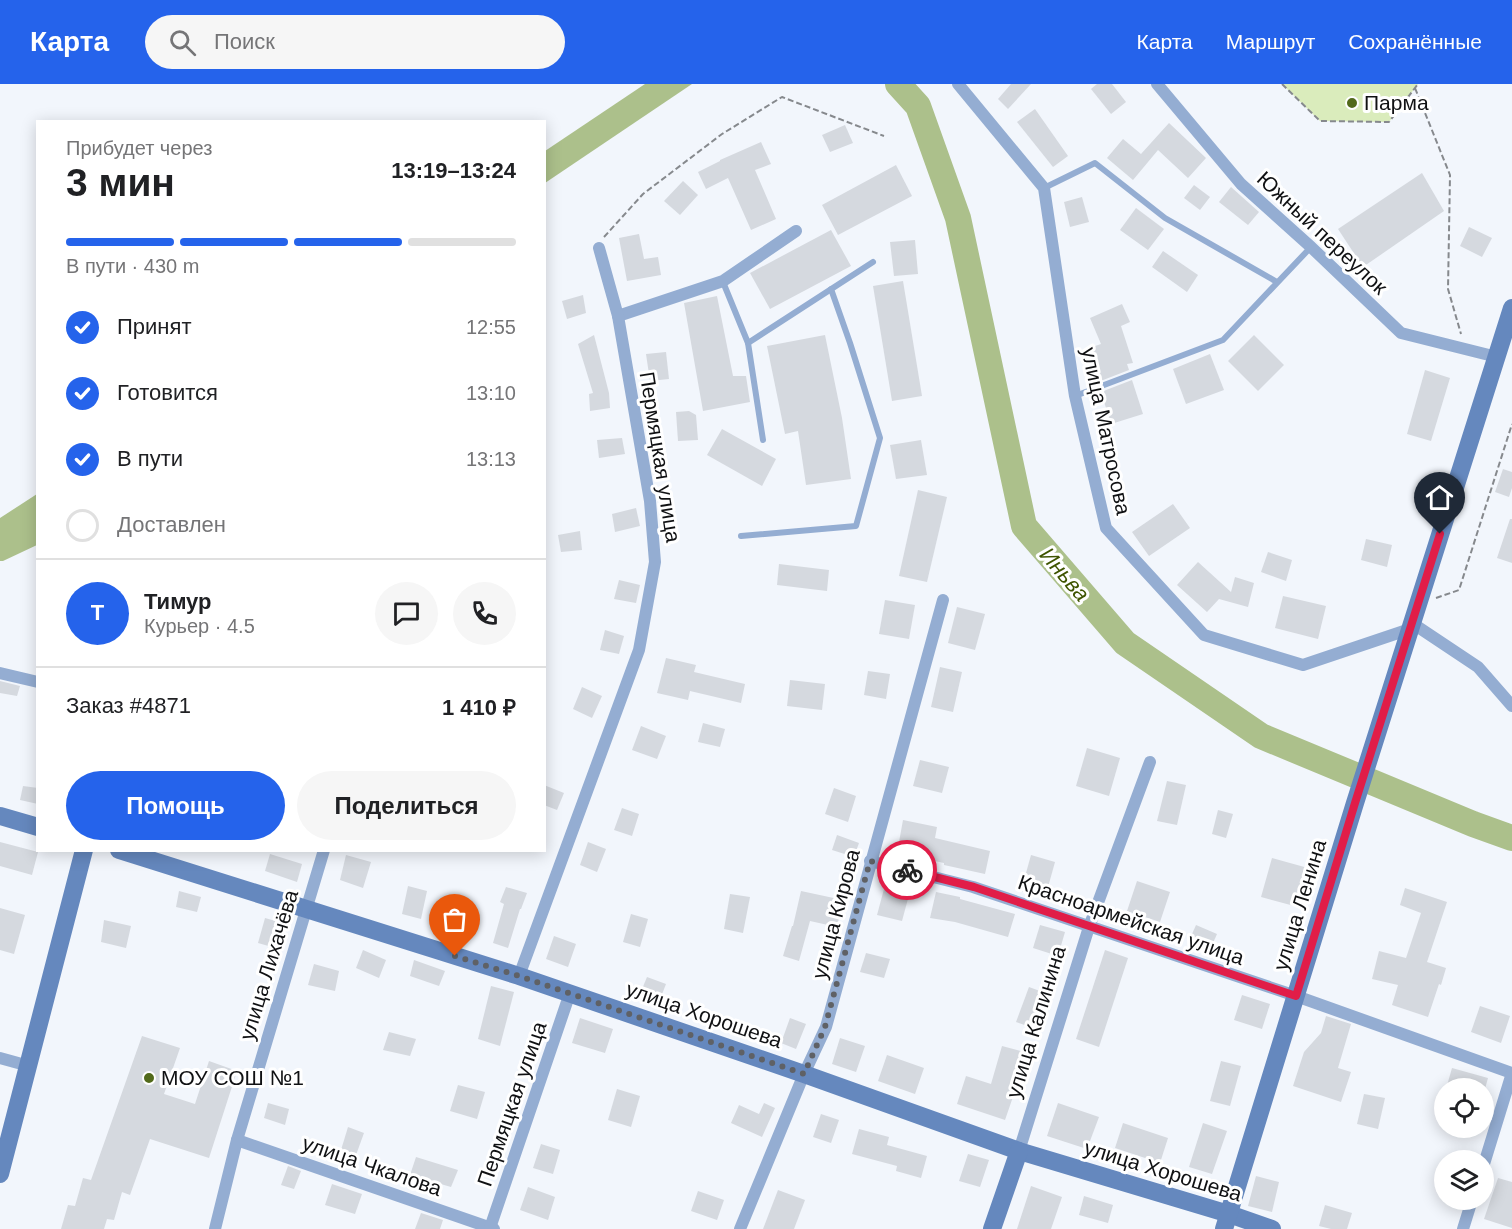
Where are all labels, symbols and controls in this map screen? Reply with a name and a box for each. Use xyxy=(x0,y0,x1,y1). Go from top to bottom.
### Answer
search box xyxy=(145,15,565,69)
text: Карта xyxy=(30,26,109,57)
icon: search xyxy=(166,26,199,59)
text: Поиск xyxy=(214,29,275,54)
text: Карта xyxy=(1137,30,1193,53)
text: Маршрут xyxy=(1226,30,1315,53)
text: Сохранённые xyxy=(1348,30,1482,53)
place label: Парма xyxy=(1364,91,1429,114)
marker: Парма xyxy=(1345,96,1359,110)
text: Прибудет через xyxy=(66,137,212,159)
text: 13:19–13:24 xyxy=(391,158,516,183)
text: 3 мин xyxy=(66,161,175,204)
street label: Южный переулок xyxy=(1253,167,1393,299)
text: В пути · 430 m xyxy=(66,255,199,277)
icon: check xyxy=(66,311,99,344)
text: Принят xyxy=(117,314,191,339)
text: 12:55 xyxy=(466,316,516,338)
street label: улица Матросова xyxy=(1078,345,1136,517)
street label: Пермяцкая улица xyxy=(636,370,685,544)
icon: check xyxy=(66,377,99,410)
text: Готовится xyxy=(117,380,218,405)
text: 13:10 xyxy=(466,382,516,404)
icon: check xyxy=(66,443,99,476)
text: В пути xyxy=(117,446,183,471)
text: 13:13 xyxy=(466,448,516,470)
pin xyxy=(1414,472,1465,534)
icon: home xyxy=(1423,481,1456,514)
text: Доставлен xyxy=(117,512,226,537)
water label: Иньва xyxy=(1035,542,1095,606)
button: chat xyxy=(375,582,438,645)
button: phone xyxy=(453,582,516,645)
text: Тимур xyxy=(144,589,212,614)
text: Т xyxy=(91,600,104,625)
text: Курьер · 4.5 xyxy=(144,615,255,637)
text: Заказ #4871 xyxy=(66,693,191,718)
text: 1 410 ₽ xyxy=(442,695,516,720)
button: Помощь xyxy=(66,771,285,840)
button: Поделиться xyxy=(297,771,516,840)
street label: улица Ленина xyxy=(1269,836,1330,973)
courier xyxy=(877,840,937,900)
street label: улица Кирова xyxy=(807,846,864,981)
icon: bike xyxy=(891,854,924,887)
street label: Красноармейская улица xyxy=(1015,870,1247,969)
street label: улица Лихачёва xyxy=(235,887,302,1043)
pin xyxy=(429,894,480,956)
icon: bag xyxy=(438,903,471,936)
street label: улица Калинина xyxy=(1001,943,1070,1101)
street label: улица Хорошева xyxy=(623,977,786,1052)
street label: Пермяцкая улица xyxy=(473,1018,551,1189)
place label: МОУ СОШ №1 xyxy=(161,1066,304,1089)
marker: МОУ СОШ №1 xyxy=(142,1071,156,1085)
map controls xyxy=(1434,1078,1494,1210)
button: locate xyxy=(1434,1078,1494,1138)
street label: улица Чкалова xyxy=(300,1131,445,1200)
street label: улица Хорошева xyxy=(1082,1136,1245,1206)
button: layers xyxy=(1434,1150,1494,1210)

